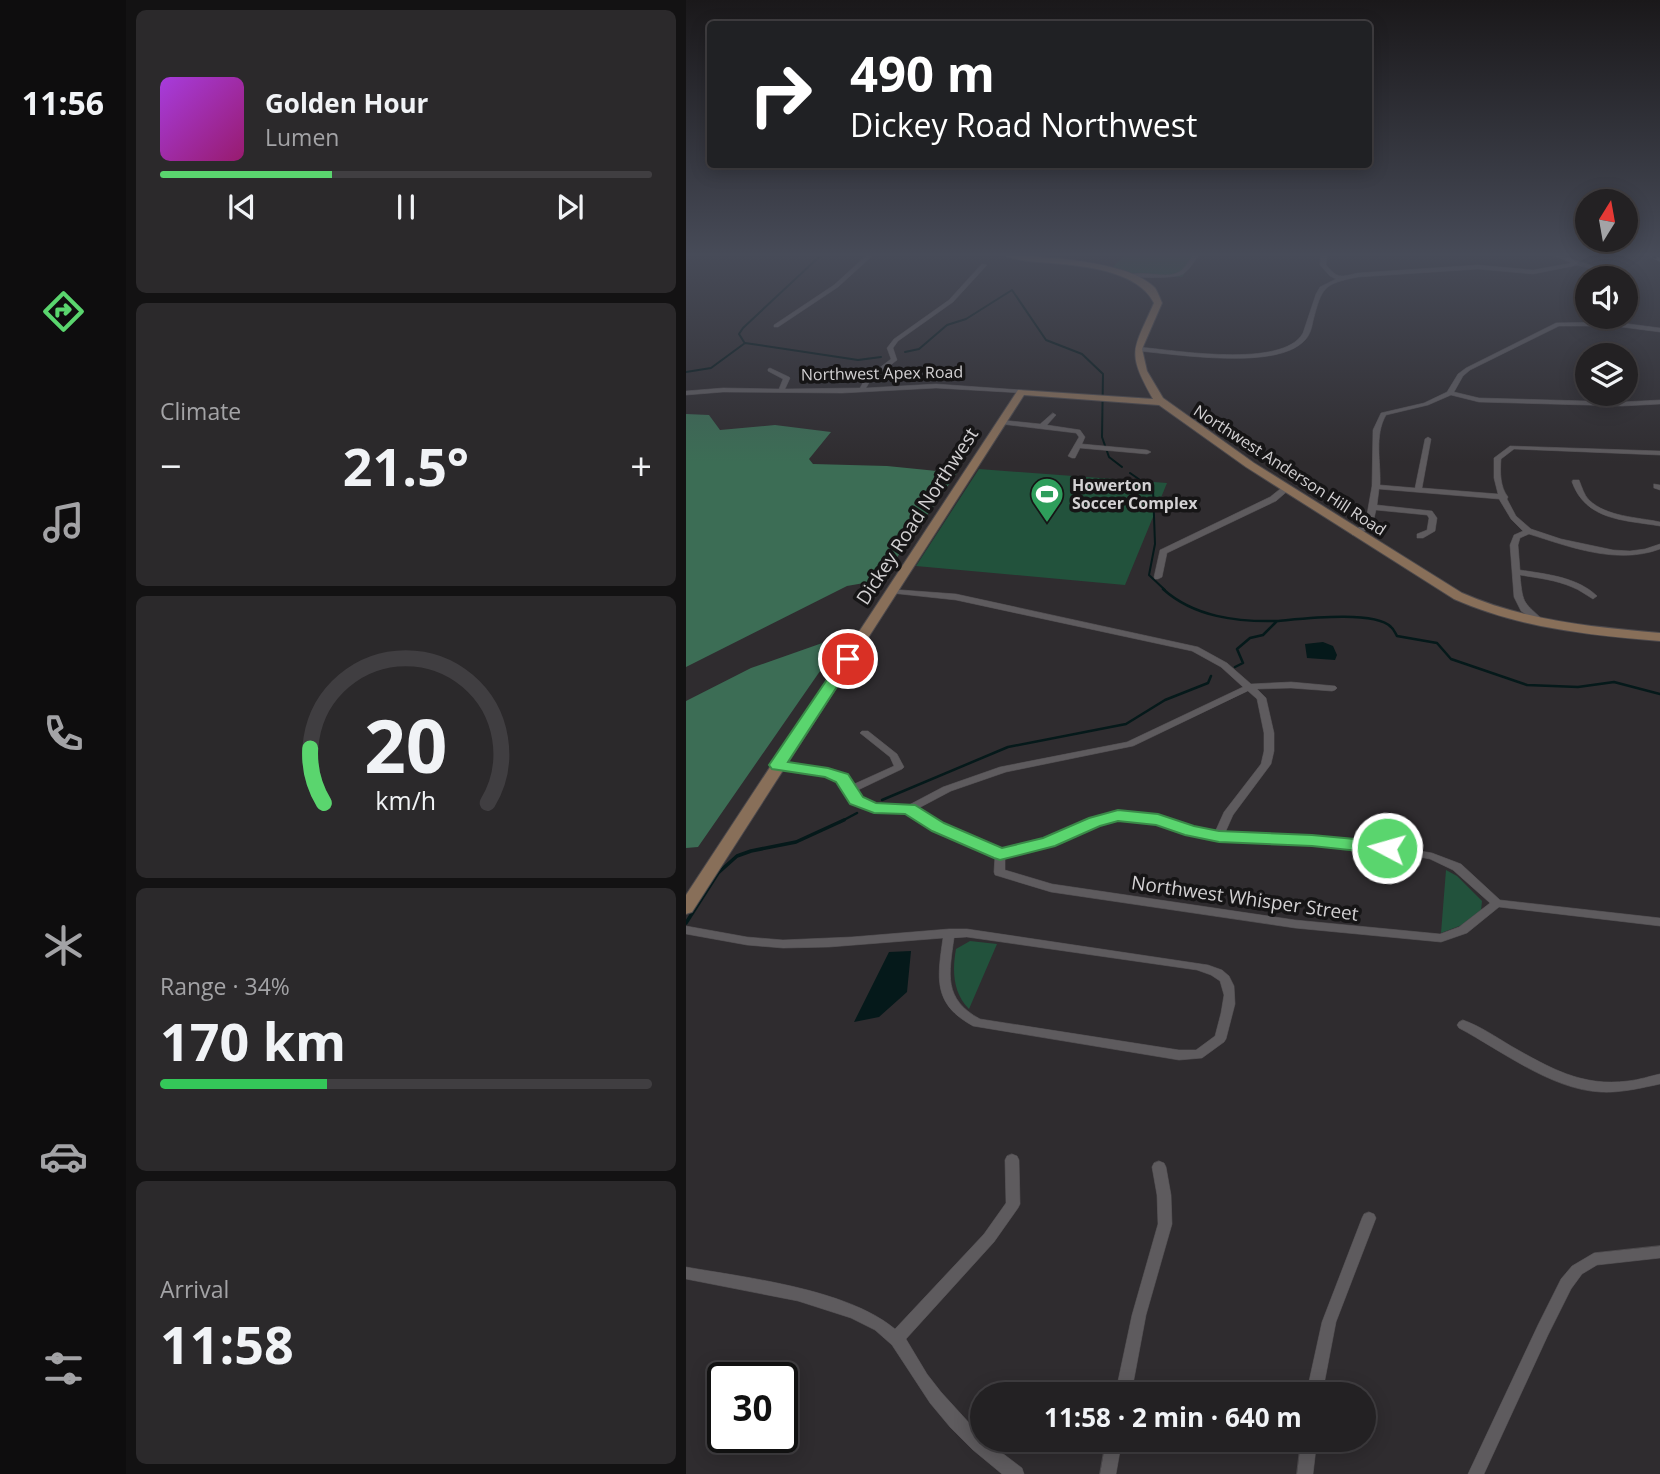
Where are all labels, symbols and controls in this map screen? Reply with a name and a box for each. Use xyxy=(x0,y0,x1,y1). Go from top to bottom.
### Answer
text: 490 m xyxy=(850,40,995,106)
icon: right xyxy=(735,49,826,140)
text: 11:56 xyxy=(22,81,104,124)
text: Golden Hour xyxy=(265,85,428,121)
text: Dickey Road Northwest xyxy=(850,103,1197,146)
text: Lumen xyxy=(265,121,339,153)
icon: previous xyxy=(223,188,261,226)
icon: pause xyxy=(387,188,425,226)
icon: next xyxy=(551,188,589,226)
north arrow xyxy=(1575,189,1638,252)
map controls xyxy=(1575,189,1638,406)
button: sound xyxy=(1575,266,1638,329)
icon: directions xyxy=(39,287,88,336)
button: layers xyxy=(1575,343,1638,406)
street label: Northwest Apex Road xyxy=(801,361,963,385)
text: Climate xyxy=(160,395,241,427)
street label: Northwest Anderson Hill Road xyxy=(1190,399,1390,541)
street label: Dickey Road Northwest xyxy=(850,422,984,610)
text: 21.5° xyxy=(343,430,469,501)
text: − xyxy=(160,439,182,491)
text: + xyxy=(630,439,652,491)
place label: Howerton Soccer Complex xyxy=(1072,474,1198,514)
sports icon: Howerton Soccer Complex xyxy=(1028,475,1066,524)
icon: music xyxy=(39,498,88,547)
pin xyxy=(818,629,878,689)
icon: arrive xyxy=(829,640,867,678)
text: 20 xyxy=(364,695,448,794)
icon: phone xyxy=(39,709,88,758)
text: km/h xyxy=(376,783,436,817)
position arrow xyxy=(1350,811,1424,885)
street label: Northwest Whisper Street xyxy=(1130,869,1361,927)
icon: climate xyxy=(39,921,88,970)
text: Range · 34% xyxy=(160,970,290,1002)
text: 170 km xyxy=(160,1005,346,1076)
icon: car xyxy=(39,1132,88,1181)
text: Arrival xyxy=(160,1273,229,1305)
text: 11:58 xyxy=(160,1308,294,1379)
icon: filters xyxy=(39,1344,88,1393)
speed limit sign: 30 xyxy=(707,1362,798,1453)
text: 11:58 · 2 min · 640 m xyxy=(1044,1399,1302,1435)

